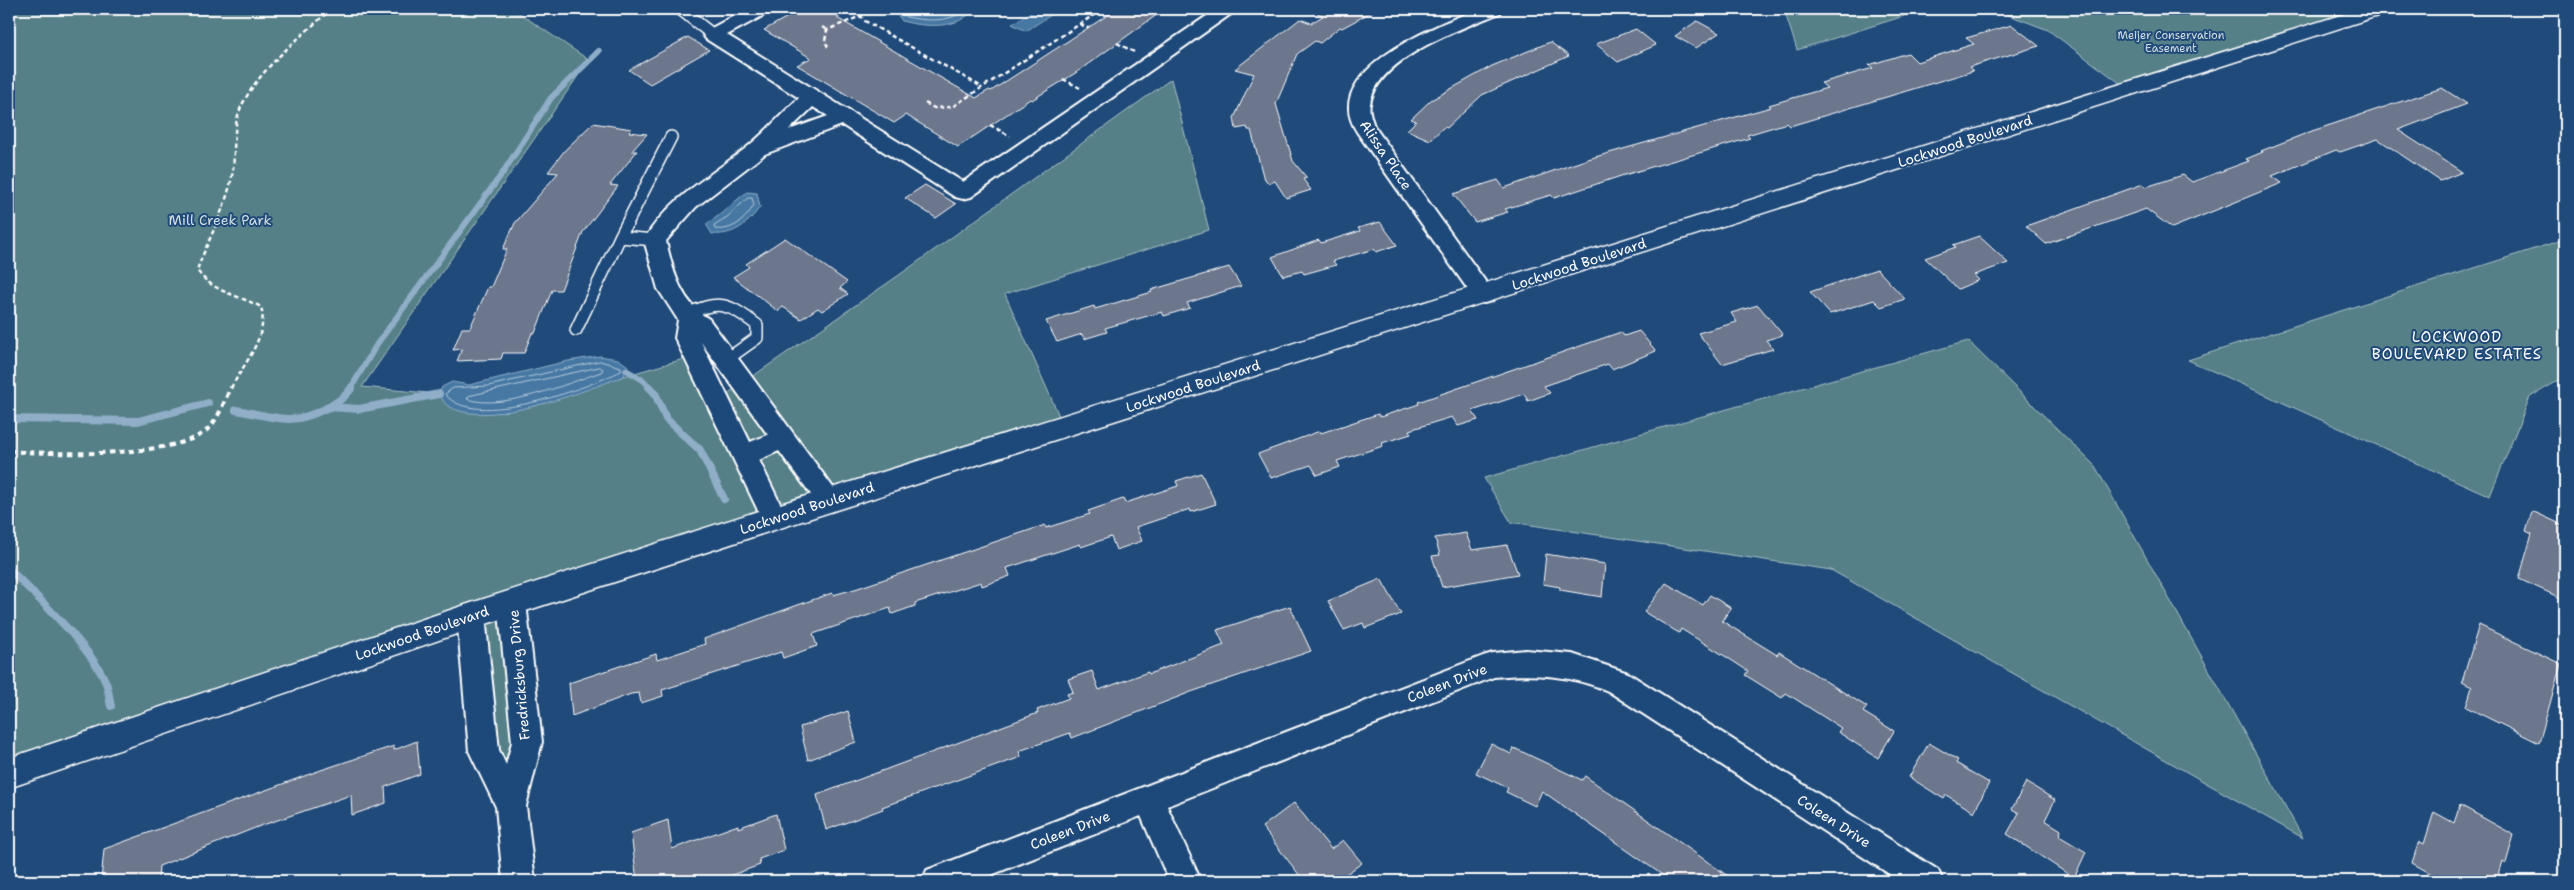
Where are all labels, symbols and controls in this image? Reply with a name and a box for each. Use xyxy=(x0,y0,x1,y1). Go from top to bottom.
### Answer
park label: Meijer Conservation Easement xyxy=(2117,28,2225,56)
street label: Lockwood Boulevard xyxy=(1895,111,2035,171)
street label: Alissa Place xyxy=(1356,117,1416,193)
park label: Mill Creek Park xyxy=(169,211,271,229)
street label: Lockwood Boulevard xyxy=(1509,234,1649,294)
district label: LOCKWOOD BOULEVARD ESTATES xyxy=(2372,327,2542,364)
street label: Lockwood Boulevard xyxy=(1123,356,1263,416)
street label: Lockwood Boulevard xyxy=(737,478,877,538)
street label: Lockwood Boulevard xyxy=(353,602,491,664)
street label: Fredricksburg Drive xyxy=(504,609,534,741)
street label: Coleen Drive xyxy=(1405,660,1490,706)
street label: Coleen Drive xyxy=(1794,791,1874,851)
street label: Coleen Drive xyxy=(1028,807,1113,853)

